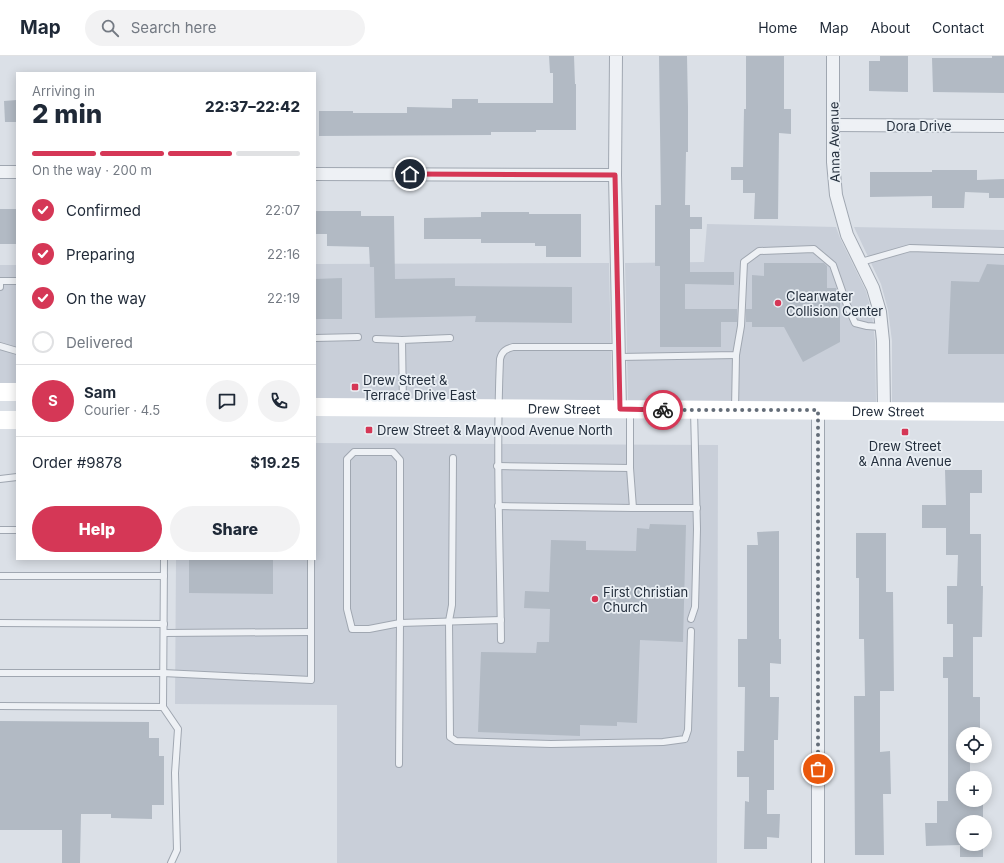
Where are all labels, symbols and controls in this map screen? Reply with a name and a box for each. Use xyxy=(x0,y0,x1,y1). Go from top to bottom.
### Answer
search box xyxy=(85,10,365,46)
text: Map xyxy=(20,16,61,39)
icon: search xyxy=(99,17,121,39)
text: Search here xyxy=(131,18,216,37)
text: Home xyxy=(758,19,797,36)
text: Map xyxy=(819,19,849,36)
text: About xyxy=(871,19,910,36)
text: Contact xyxy=(932,19,984,36)
text: Arriving in xyxy=(32,83,95,99)
text: 22:37–22:42 xyxy=(205,97,300,116)
text: 2 min xyxy=(32,98,102,129)
street label: Anna Avenue xyxy=(825,101,843,183)
street label: Dora Drive xyxy=(886,118,952,134)
pin xyxy=(393,157,427,191)
text: On the way · 200 m xyxy=(32,162,152,178)
icon: home xyxy=(399,163,421,185)
icon: check xyxy=(32,199,54,221)
text: Confirmed xyxy=(66,201,141,220)
text: 22:07 xyxy=(265,202,300,218)
icon: check xyxy=(32,243,54,265)
text: Preparing xyxy=(66,245,135,264)
text: 22:16 xyxy=(267,246,300,262)
icon: check xyxy=(32,287,54,309)
place label: Clearwater Collision Center xyxy=(786,288,883,319)
text: On the way xyxy=(66,289,146,308)
text: 22:19 xyxy=(267,290,300,306)
marker: Clearwater Collision Center xyxy=(773,298,783,308)
text: Delivered xyxy=(66,333,133,352)
place label: Drew Street & Terrace Drive East xyxy=(363,372,476,403)
button: chat xyxy=(206,380,248,422)
button: phone xyxy=(258,380,300,422)
marker: Drew Street & Terrace Drive East xyxy=(350,382,360,392)
text: Sam xyxy=(84,383,116,402)
courier xyxy=(643,390,683,430)
text: S xyxy=(48,391,58,410)
icon: bike xyxy=(652,399,674,421)
street label: Drew Street xyxy=(528,401,600,417)
text: Courier · 4.5 xyxy=(84,402,160,418)
street label: Drew Street xyxy=(852,403,924,419)
place label: Drew Street & Maywood Avenue North xyxy=(377,422,613,438)
marker: Drew Street & Maywood Avenue North xyxy=(364,425,374,435)
marker: Drew Street & Anna Avenue xyxy=(900,427,910,437)
place label: Drew Street & Anna Avenue xyxy=(859,438,951,469)
text: Order #9878 xyxy=(32,453,122,472)
text: $19.25 xyxy=(250,453,300,472)
button: Help xyxy=(32,506,162,552)
button: Share xyxy=(170,506,300,552)
place label: First Christian Church xyxy=(603,584,688,615)
marker: First Christian Church xyxy=(590,594,600,604)
map controls xyxy=(956,727,992,851)
button: locate xyxy=(956,727,992,763)
pin xyxy=(801,752,835,786)
icon: bag xyxy=(807,758,829,780)
button: + xyxy=(956,771,992,807)
button: − xyxy=(956,815,992,851)

